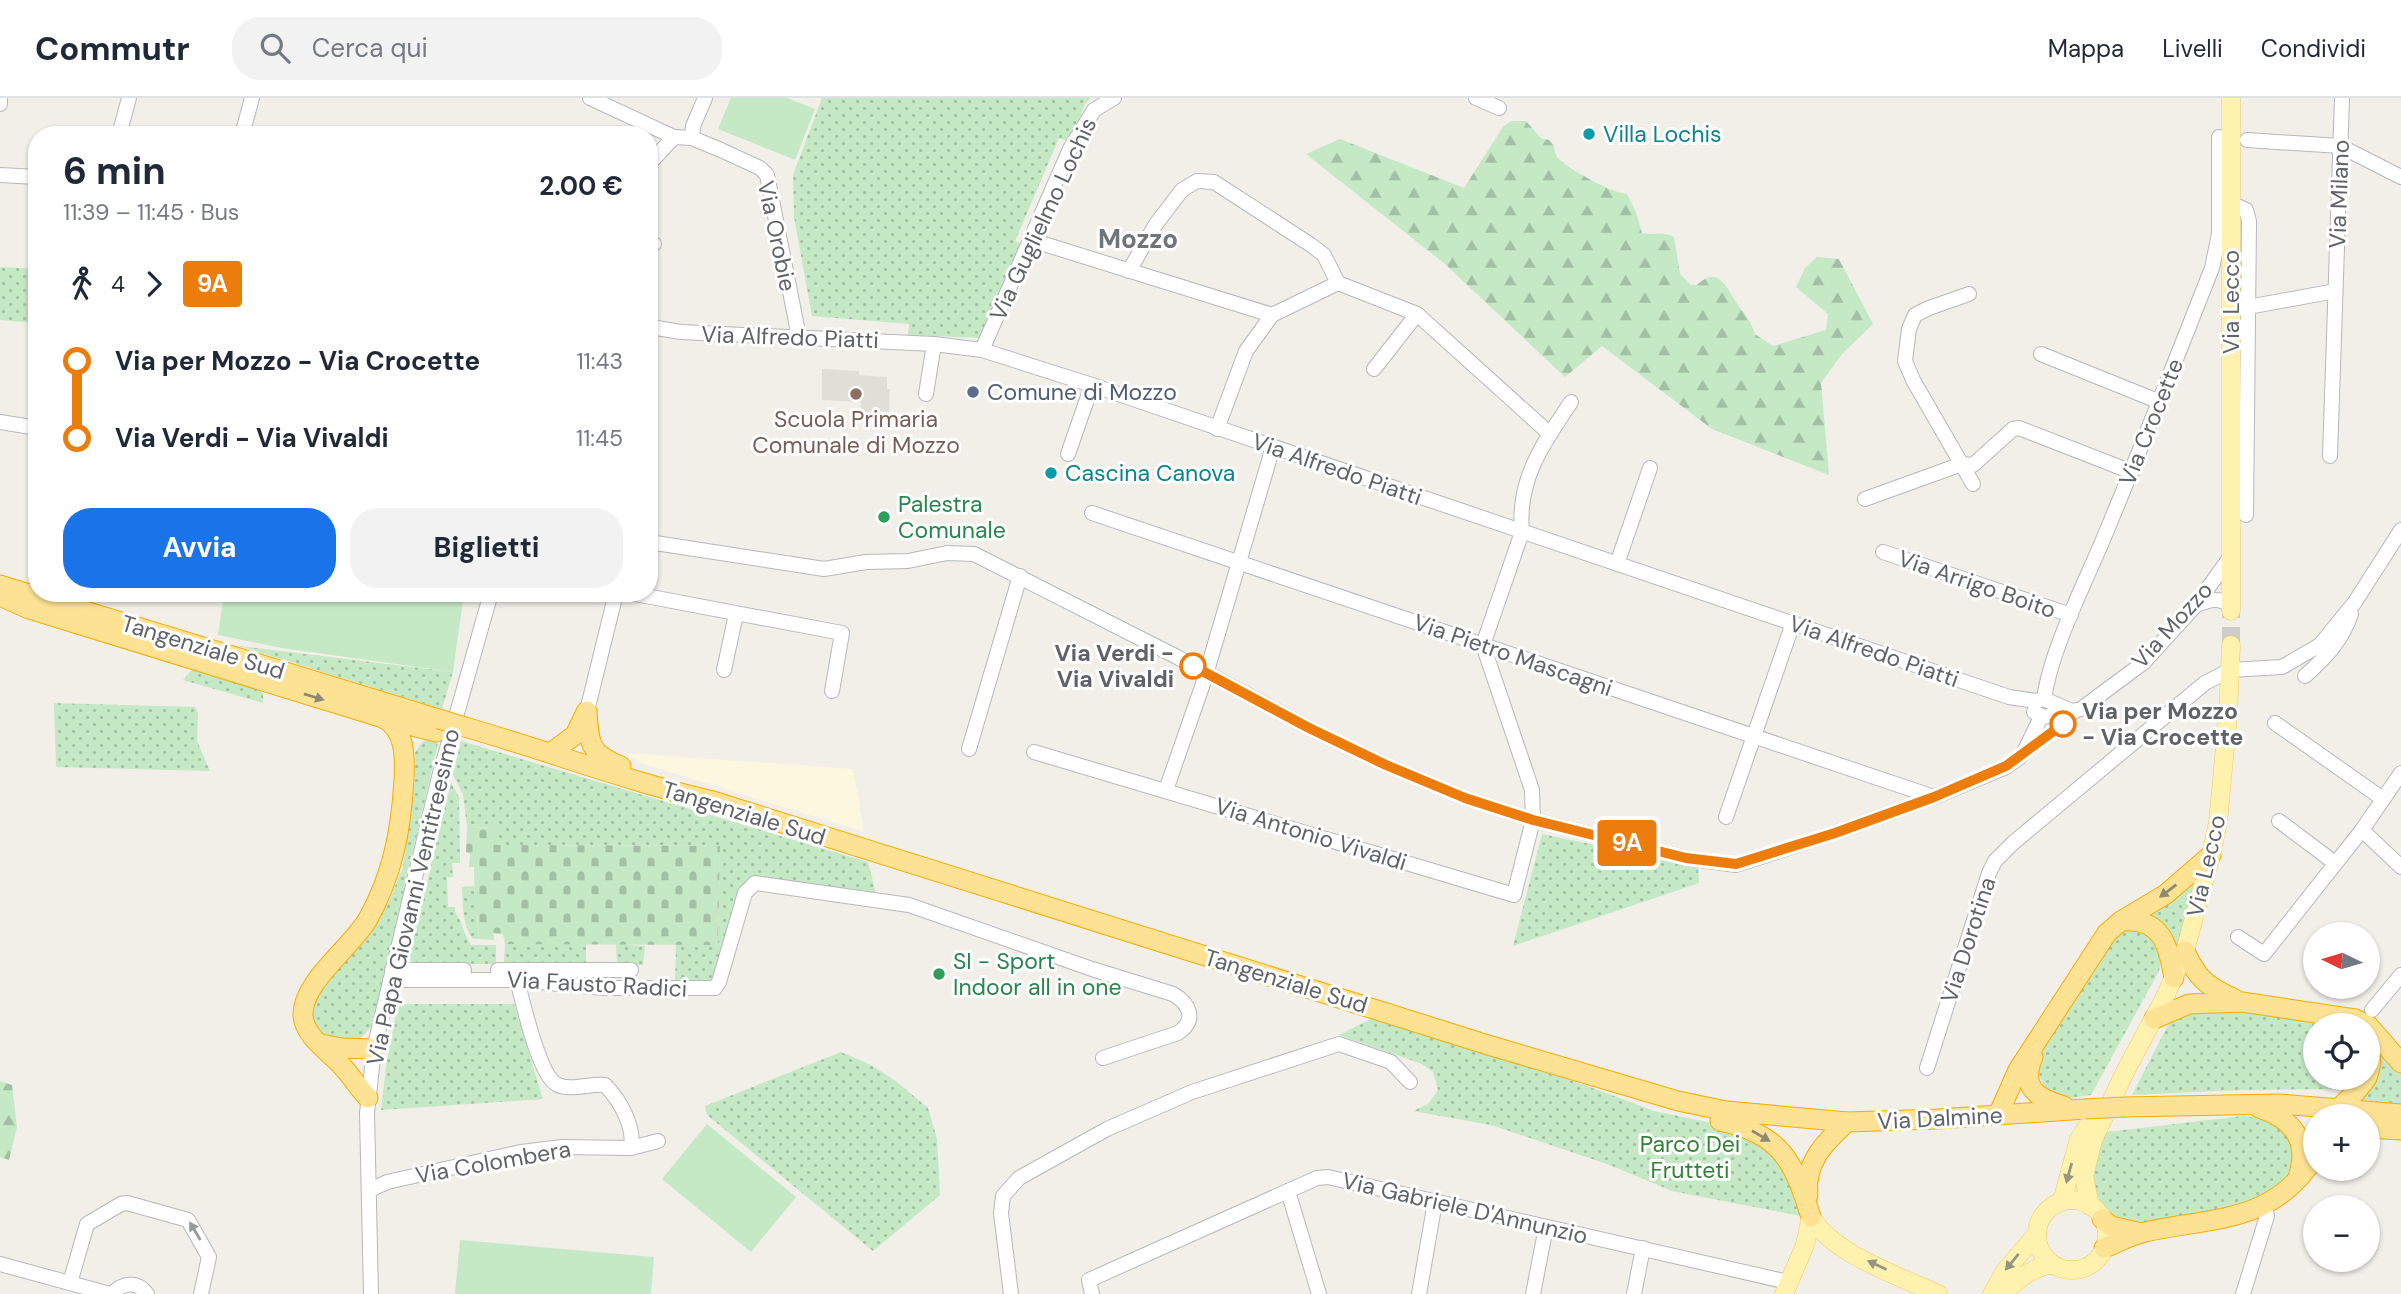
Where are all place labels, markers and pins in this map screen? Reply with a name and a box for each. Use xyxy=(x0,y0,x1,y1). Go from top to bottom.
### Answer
place label: Villa Lochis xyxy=(1603,119,1722,149)
marker: Villa Lochis xyxy=(1581,126,1597,142)
place label: Comune di Mozzo xyxy=(987,377,1177,407)
marker: Comune di Mozzo xyxy=(965,384,981,400)
marker: Scuola Primaria Comunale di Mozzo xyxy=(848,386,864,402)
place label: Scuola Primaria Comunale di Mozzo xyxy=(752,404,960,460)
place label: Cascina Canova xyxy=(1065,458,1235,488)
marker: Cascina Canova xyxy=(1043,465,1059,481)
place label: Palestra Comunale xyxy=(898,489,1006,545)
marker: Palestra Comunale xyxy=(876,509,892,525)
place label: Via Verdi - Via Vivaldi xyxy=(1055,638,1174,694)
marker: Via Verdi - Via Vivaldi xyxy=(1180,653,1206,679)
place label: Via per Mozzo - Via Crocette xyxy=(2082,696,2243,752)
marker: Via per Mozzo - Via Crocette xyxy=(2050,711,2076,737)
place label: SI - Sport Indoor all in one xyxy=(953,946,1122,1002)
marker: SI - Sport Indoor all in one xyxy=(931,966,947,982)

